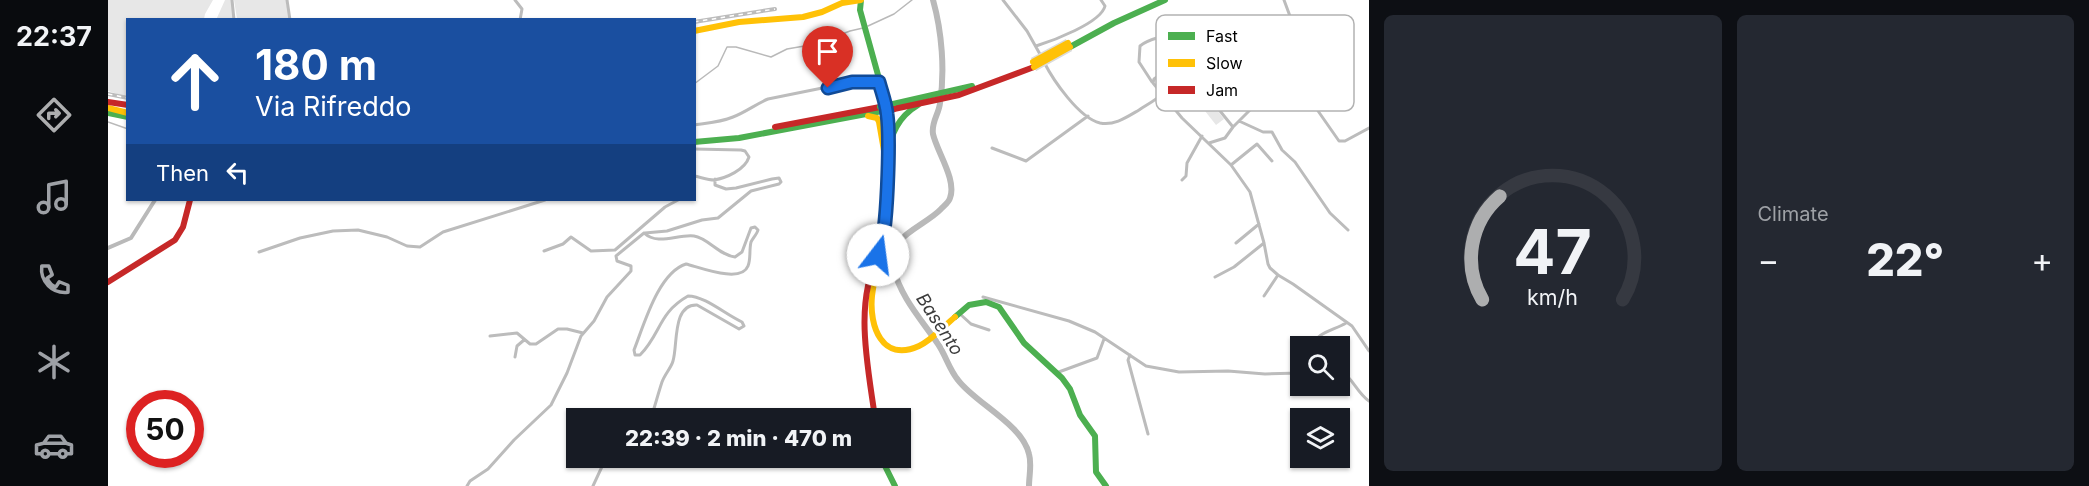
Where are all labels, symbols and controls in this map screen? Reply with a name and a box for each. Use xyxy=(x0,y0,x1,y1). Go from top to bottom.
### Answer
legend xyxy=(1156,15,1354,111)
text: 22:37 xyxy=(16,20,92,53)
pin xyxy=(802,26,853,88)
text: Fast xyxy=(1206,26,1238,46)
icon: arrive xyxy=(811,35,844,68)
text: 180 m xyxy=(255,39,377,90)
icon: ahead xyxy=(156,42,234,120)
text: Slow xyxy=(1206,53,1243,73)
text: Jam xyxy=(1206,80,1238,100)
text: Via Rifreddo xyxy=(255,90,412,123)
icon: directions xyxy=(33,94,75,136)
icon: left xyxy=(221,156,254,189)
text: Then xyxy=(156,160,209,186)
icon: music xyxy=(33,176,75,218)
text: Climate xyxy=(1758,202,1829,226)
text: 47 xyxy=(1514,214,1592,289)
position arrow xyxy=(846,223,910,287)
text: 22° xyxy=(1866,232,1944,287)
text: − xyxy=(1758,240,1779,280)
text: + xyxy=(2031,240,2053,280)
icon: phone xyxy=(33,259,75,301)
text: km/h xyxy=(1527,284,1578,310)
water label: Basento xyxy=(912,289,968,359)
map controls xyxy=(1290,336,1350,468)
button: search xyxy=(1290,336,1350,396)
icon: climate xyxy=(33,341,75,383)
speed limit sign: 50 xyxy=(126,390,204,468)
button: layers xyxy=(1290,408,1350,468)
icon: car xyxy=(33,424,75,466)
text: 22:39 · 2 min · 470 m xyxy=(625,425,852,451)

